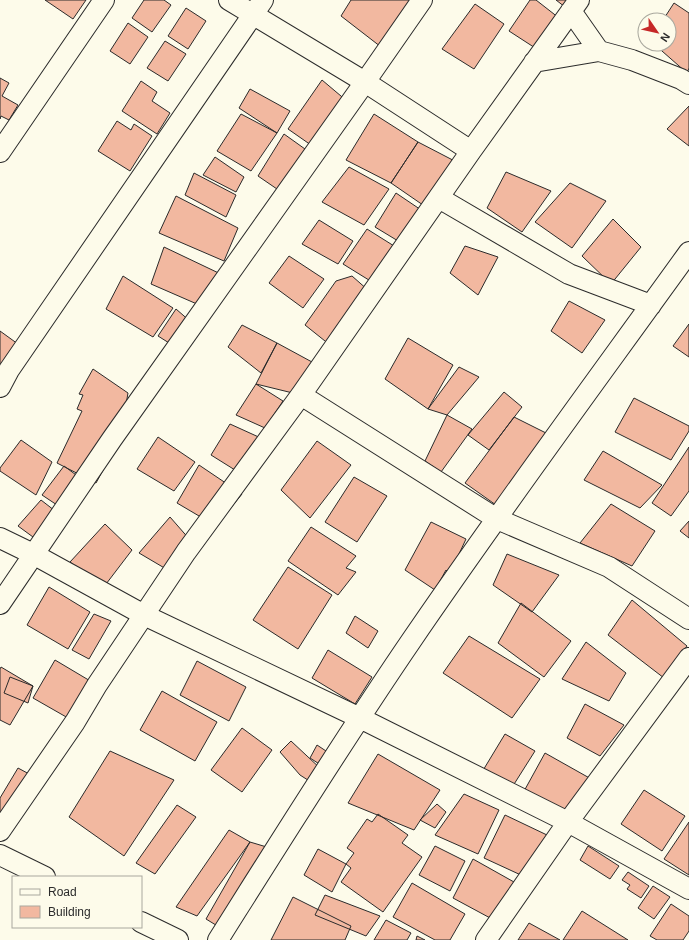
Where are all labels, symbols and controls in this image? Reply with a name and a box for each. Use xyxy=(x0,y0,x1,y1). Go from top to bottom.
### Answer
north arrow xyxy=(637,12,677,52)
text: N xyxy=(658,31,672,44)
legend xyxy=(12,876,142,928)
text: Road xyxy=(48,885,77,899)
text: Building xyxy=(48,905,91,919)

